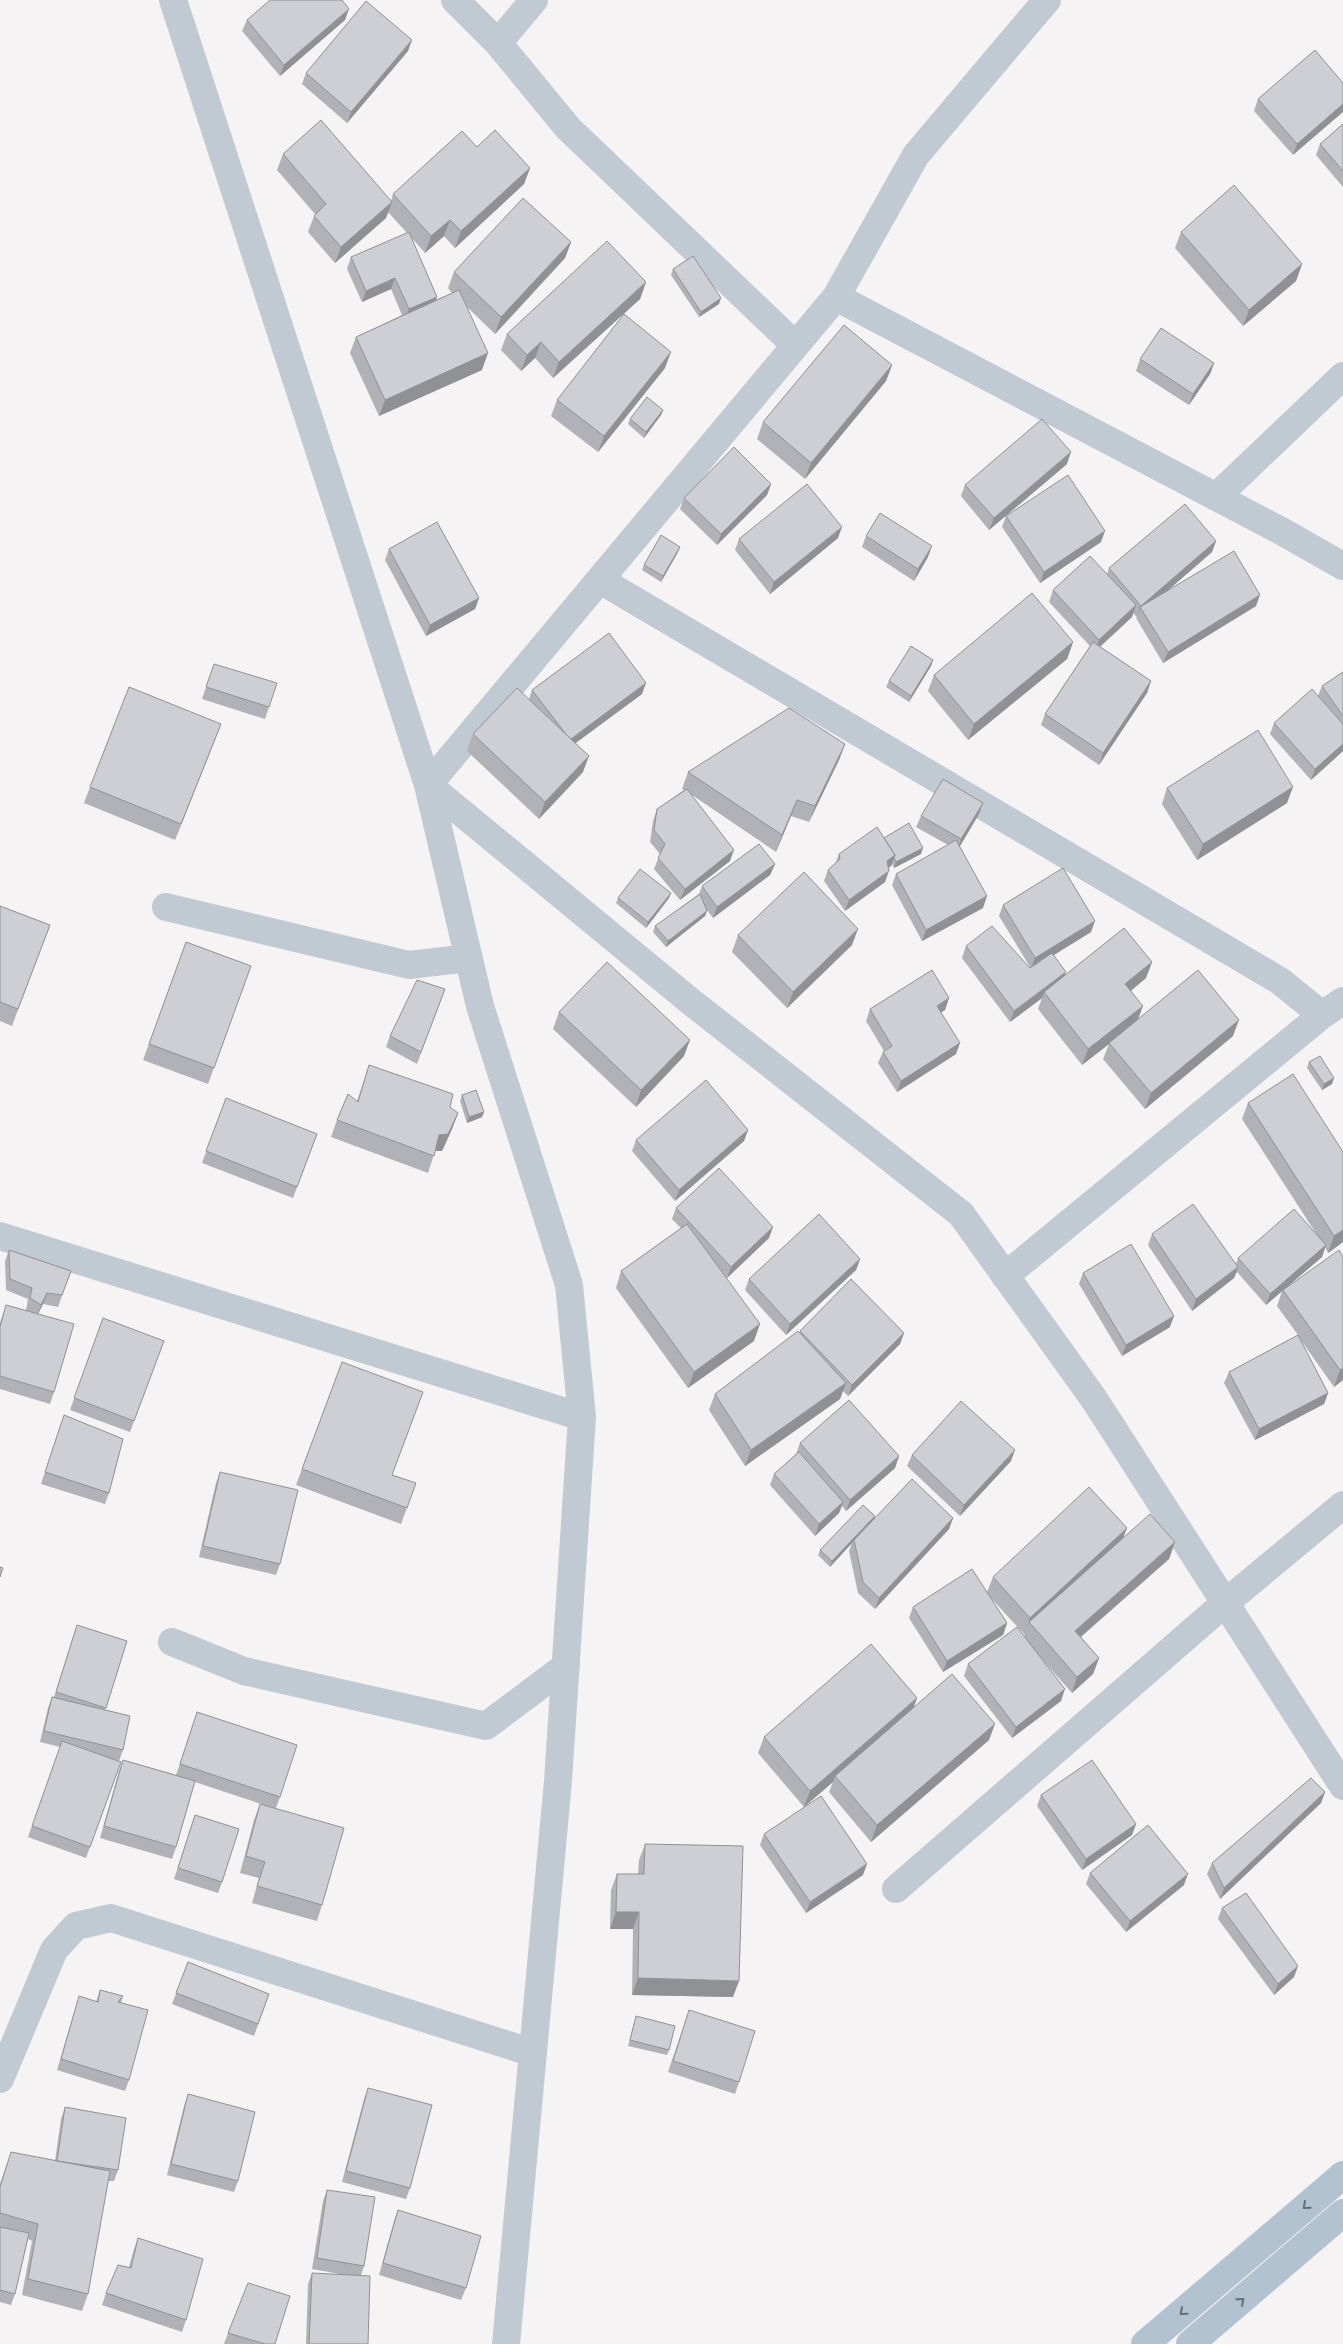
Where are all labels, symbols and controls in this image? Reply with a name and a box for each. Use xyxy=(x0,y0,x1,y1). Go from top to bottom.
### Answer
one-way arrow xyxy=(1303,2201,1312,2209)
one-way arrow xyxy=(1235,2298,1244,2307)
one-way arrow xyxy=(1179,2306,1188,2315)

